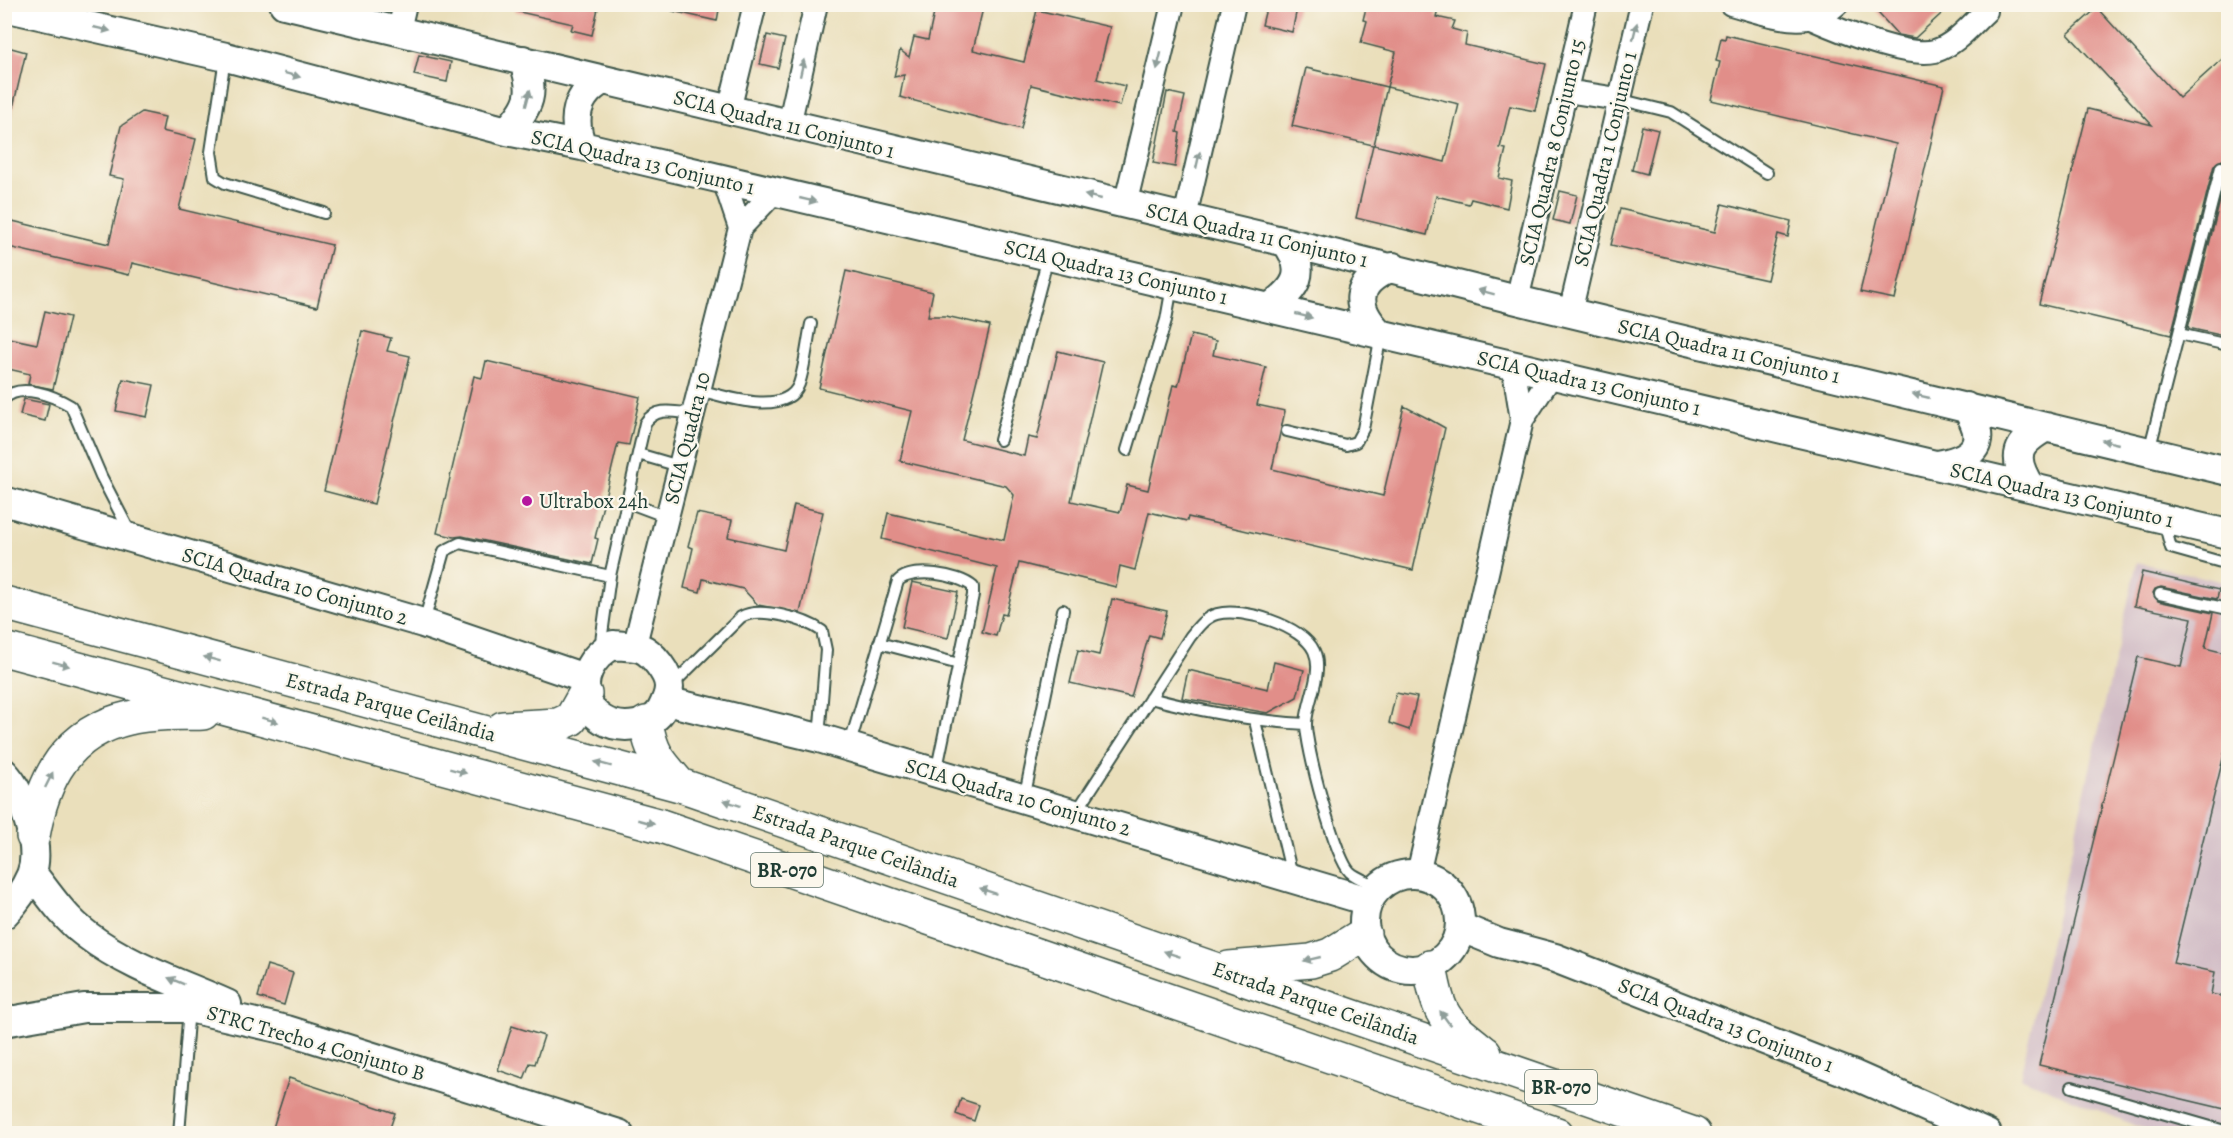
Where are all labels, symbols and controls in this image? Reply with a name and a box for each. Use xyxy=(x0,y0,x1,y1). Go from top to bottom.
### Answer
one-way arrow xyxy=(1631,22,1641,40)
one-way arrow xyxy=(93,25,112,34)
street label: SCIA Quadra 8 Conjunto 15 xyxy=(1512,36,1592,268)
street label: SCIA Quadra 1 Conjunto 1 xyxy=(1567,49,1643,269)
one-way arrow xyxy=(1154,52,1163,71)
one-way arrow xyxy=(797,59,807,77)
one-way arrow xyxy=(283,70,301,80)
street label: SCIA Quadra 11 Conjunto 1 xyxy=(670,83,898,165)
one-way arrow xyxy=(524,89,533,107)
street label: SCIA Quadra 13 Conjunto 1 xyxy=(529,123,757,201)
one-way arrow xyxy=(1194,151,1203,170)
one-way arrow xyxy=(1083,192,1102,201)
one-way arrow xyxy=(799,195,817,205)
street label: SCIA Quadra 11 Conjunto 1 xyxy=(1143,196,1371,274)
street label: SCIA Quadra 13 Conjunto 1 xyxy=(1002,233,1230,311)
one-way arrow xyxy=(1477,287,1495,297)
one-way arrow xyxy=(1295,312,1314,322)
street label: SCIA Quadra 11 Conjunto 1 xyxy=(1615,312,1843,390)
street label: SCIA Quadra 13 Conjunto 1 xyxy=(1475,344,1703,422)
street label: SCIA Quadra 10 xyxy=(657,369,717,507)
one-way arrow xyxy=(1912,391,1930,401)
one-way arrow xyxy=(2101,437,2120,447)
street label: SCIA Quadra 13 Conjunto 1 xyxy=(1948,456,2176,534)
place label: Ultrabox 24h xyxy=(539,487,649,515)
marker: Ultrabox 24h xyxy=(520,494,534,508)
street label: SCIA Quadra 10 Conjunto 2 xyxy=(179,540,411,632)
one-way arrow xyxy=(203,654,221,663)
one-way arrow xyxy=(52,660,70,669)
street label: Estrada Parque Ceilândia xyxy=(283,665,499,749)
one-way arrow xyxy=(260,716,279,726)
street label: SCIA Quadra 10 Conjunto 2 xyxy=(902,751,1134,843)
one-way arrow xyxy=(594,759,612,769)
one-way arrow xyxy=(449,767,467,777)
one-way arrow xyxy=(45,772,54,789)
one-way arrow xyxy=(723,797,741,807)
street label: Estrada Parque Ceilândia xyxy=(749,797,963,895)
one-way arrow xyxy=(637,818,655,827)
road number: BR-070 xyxy=(751,853,823,887)
one-way arrow xyxy=(979,885,997,895)
one-way arrow xyxy=(1163,948,1181,958)
street label: Estrada Parque Ceilândia xyxy=(1209,954,1423,1052)
one-way arrow xyxy=(1303,955,1321,965)
street label: SCIA Quadra 13 Conjunto 1 xyxy=(1614,971,1838,1079)
one-way arrow xyxy=(166,976,184,986)
street label: STRC Trecho 4 Conjunto B xyxy=(204,998,428,1088)
one-way arrow xyxy=(1439,1010,1451,1026)
road number: BR-070 xyxy=(1525,1070,1597,1104)

